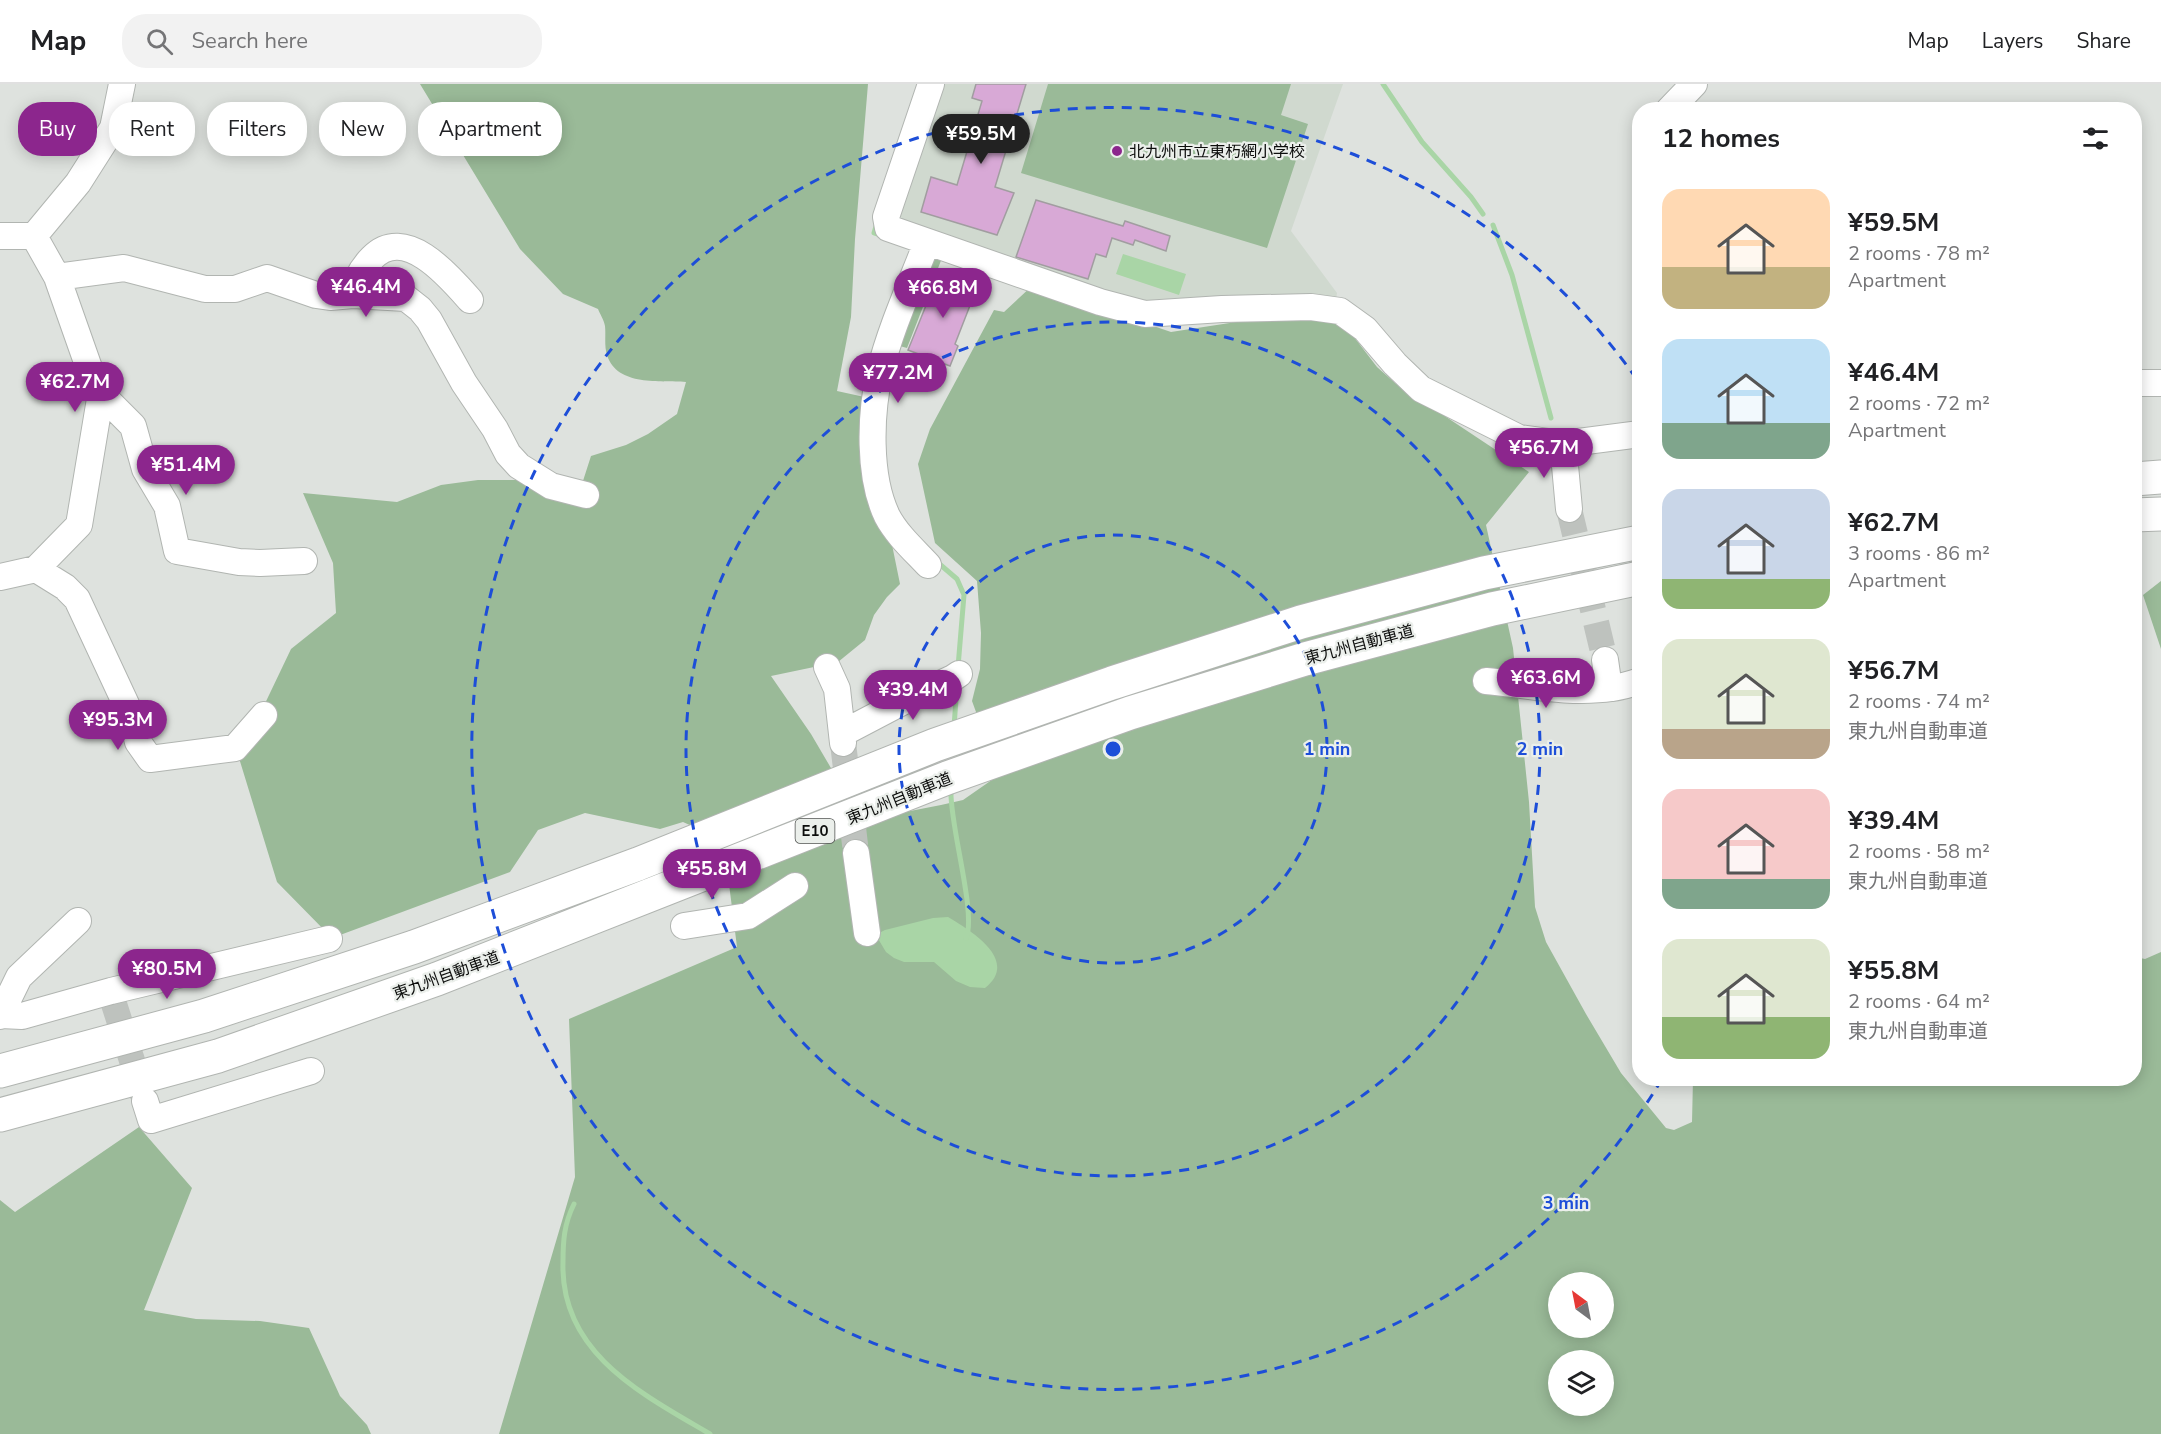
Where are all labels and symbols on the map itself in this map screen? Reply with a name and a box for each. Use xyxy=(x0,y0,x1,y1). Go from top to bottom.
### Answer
pin: ¥59.5M xyxy=(932,114,1030,165)
place label: 北九州市立東朽網小学校 xyxy=(1129,141,1305,163)
marker: 北九州市立東朽網小学校 xyxy=(1110,144,1124,158)
pin: ¥46.4M xyxy=(317,267,415,318)
pin: ¥66.8M xyxy=(894,268,992,319)
pin: ¥77.2M xyxy=(849,353,947,404)
pin: ¥62.7M xyxy=(26,362,124,413)
pin: ¥56.7M xyxy=(1495,428,1593,479)
pin: ¥51.4M xyxy=(137,445,235,496)
street label: 東九州自動車道 xyxy=(1302,620,1416,670)
pin: ¥63.6M xyxy=(1497,658,1595,709)
pin: ¥39.4M xyxy=(864,670,962,721)
pin: ¥95.3M xyxy=(69,700,167,751)
text: 1 min xyxy=(1304,737,1350,761)
text: 2 min xyxy=(1517,737,1563,761)
centre of rings xyxy=(1103,739,1123,759)
street label: 東九州自動車道 xyxy=(843,768,955,830)
road number: E10 xyxy=(796,819,834,843)
pin: ¥55.8M xyxy=(663,849,761,900)
street label: 東九州自動車道 xyxy=(390,946,503,1005)
pin: ¥80.5M xyxy=(118,949,216,1000)
text: 3 min xyxy=(1543,1191,1589,1215)
north arrow xyxy=(1548,1272,1614,1338)

